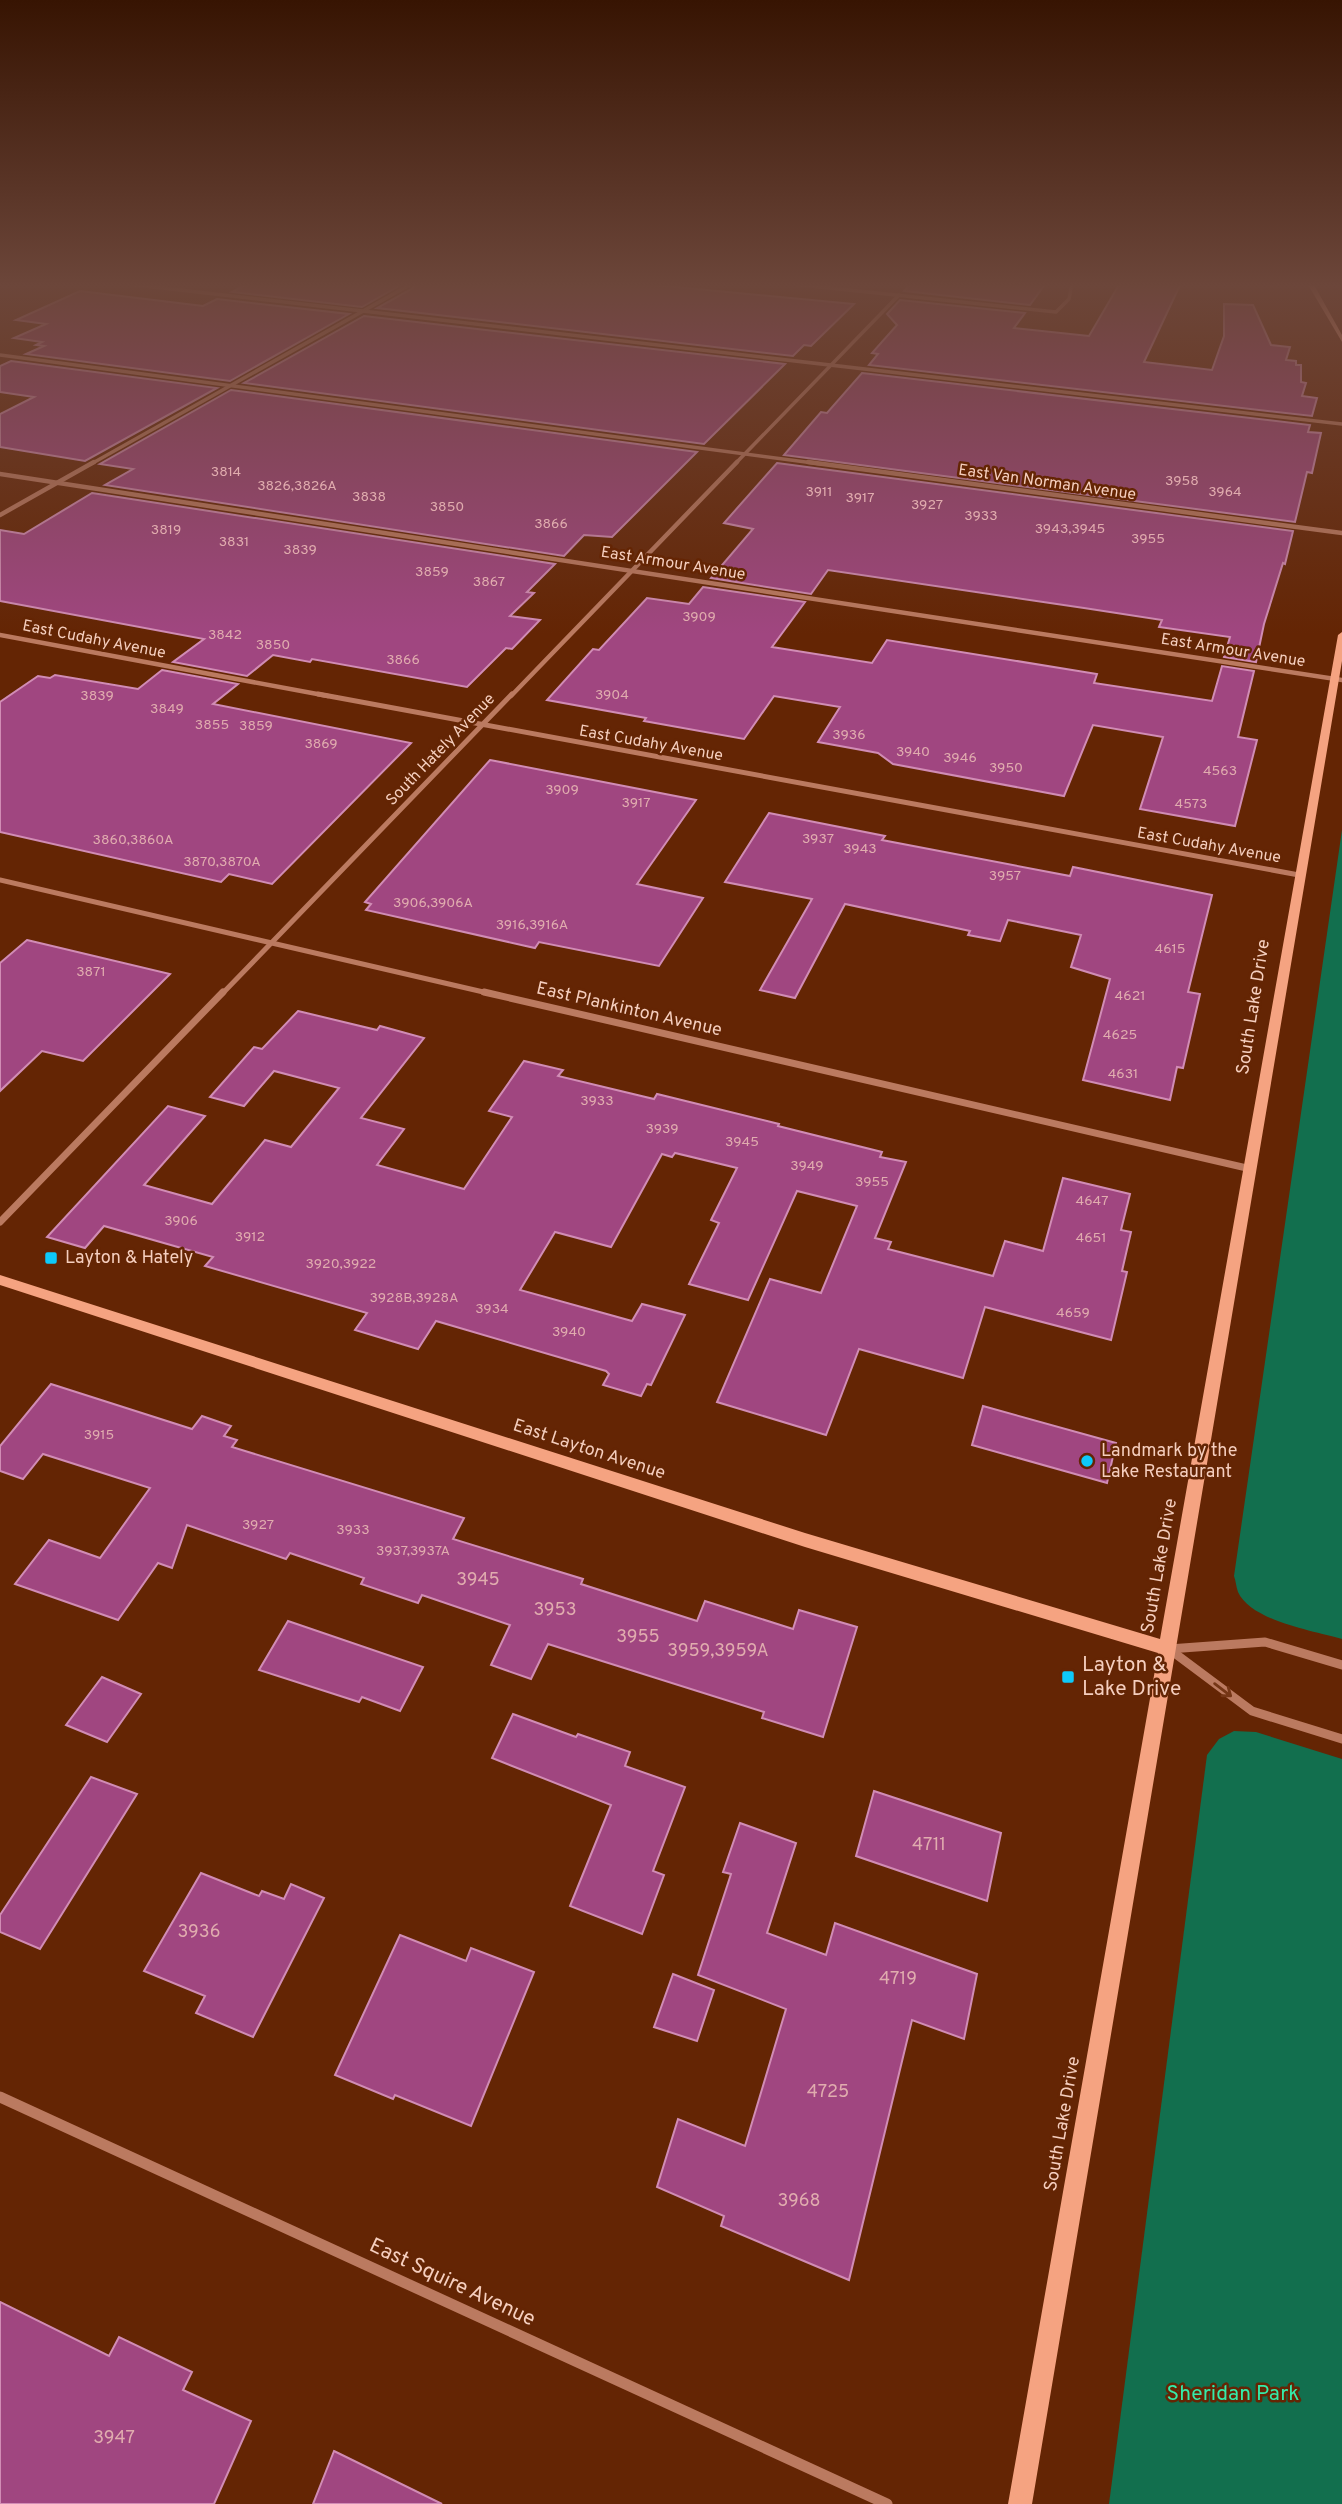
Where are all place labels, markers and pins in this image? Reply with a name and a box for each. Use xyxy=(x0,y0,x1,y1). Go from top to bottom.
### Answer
place label: Layton & Hately xyxy=(65,1247,193,1270)
marker: Layton & Hately xyxy=(43,1250,59,1266)
place label: Landmark by the Lake Restaurant xyxy=(1101,1440,1237,1484)
marker: Landmark by the Lake Restaurant xyxy=(1079,1453,1095,1469)
place label: Layton & Lake Drive xyxy=(1082,1652,1181,1703)
marker: Layton & Lake Drive xyxy=(1060,1669,1076,1685)

